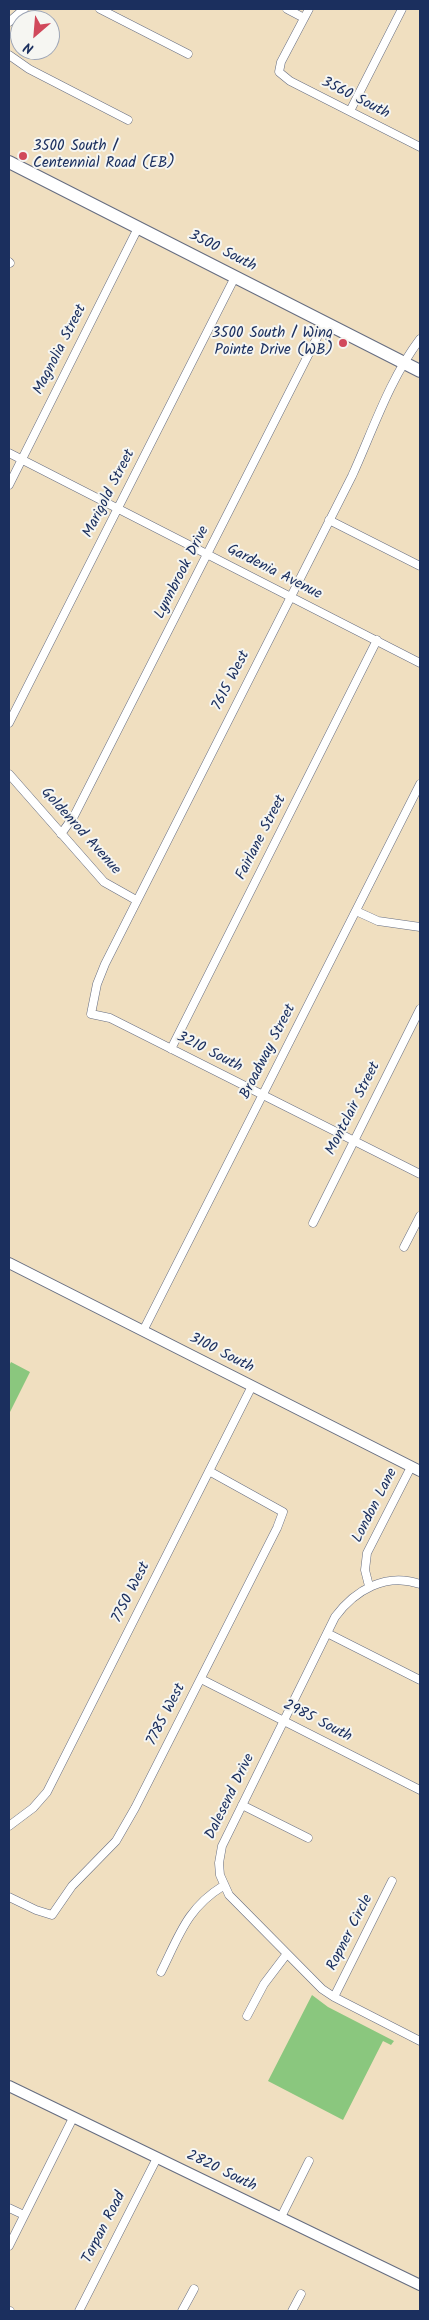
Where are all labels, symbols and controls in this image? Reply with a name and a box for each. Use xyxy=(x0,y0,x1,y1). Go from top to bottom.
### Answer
north arrow xyxy=(10,10,60,60)
text: N xyxy=(20,36,38,59)
street label: 3560 South xyxy=(318,74,392,124)
place label: 3500 South / Centennial Road (EB) xyxy=(33,138,175,173)
marker: 3500 South / Centennial Road (EB) xyxy=(17,150,29,162)
street label: 3500 South xyxy=(185,227,259,277)
street label: Magnolia Street xyxy=(30,302,92,398)
place label: 3500 South / Wing Pointe Drive (WB) xyxy=(212,325,333,360)
marker: 3500 South / Wing Pointe Drive (WB) xyxy=(337,337,349,349)
street label: Marigold Street xyxy=(80,447,140,541)
street label: Lynnbrook Drive xyxy=(152,523,214,623)
street label: Gardenia Avenue xyxy=(224,541,324,605)
street label: 7615 West xyxy=(209,648,255,714)
street label: Goldenrod Avenue xyxy=(36,785,124,879)
street label: Fairlane Street xyxy=(233,793,291,883)
street label: Broadway Street xyxy=(237,1002,301,1102)
street label: 3210 South xyxy=(173,1029,245,1077)
street label: Montclair Street xyxy=(323,1059,385,1159)
street label: 3100 South xyxy=(186,1330,256,1378)
street label: London Lane xyxy=(350,1466,402,1546)
street label: 7750 West xyxy=(109,1559,155,1627)
street label: 7785 West xyxy=(144,1681,190,1749)
street label: 2985 South xyxy=(280,1697,354,1747)
street label: Dalesend Drive xyxy=(203,1751,259,1843)
street label: Ropner Circle xyxy=(324,1892,378,1974)
street label: 2820 South xyxy=(183,2147,259,2197)
street label: Tarpan Road xyxy=(79,2189,131,2267)

